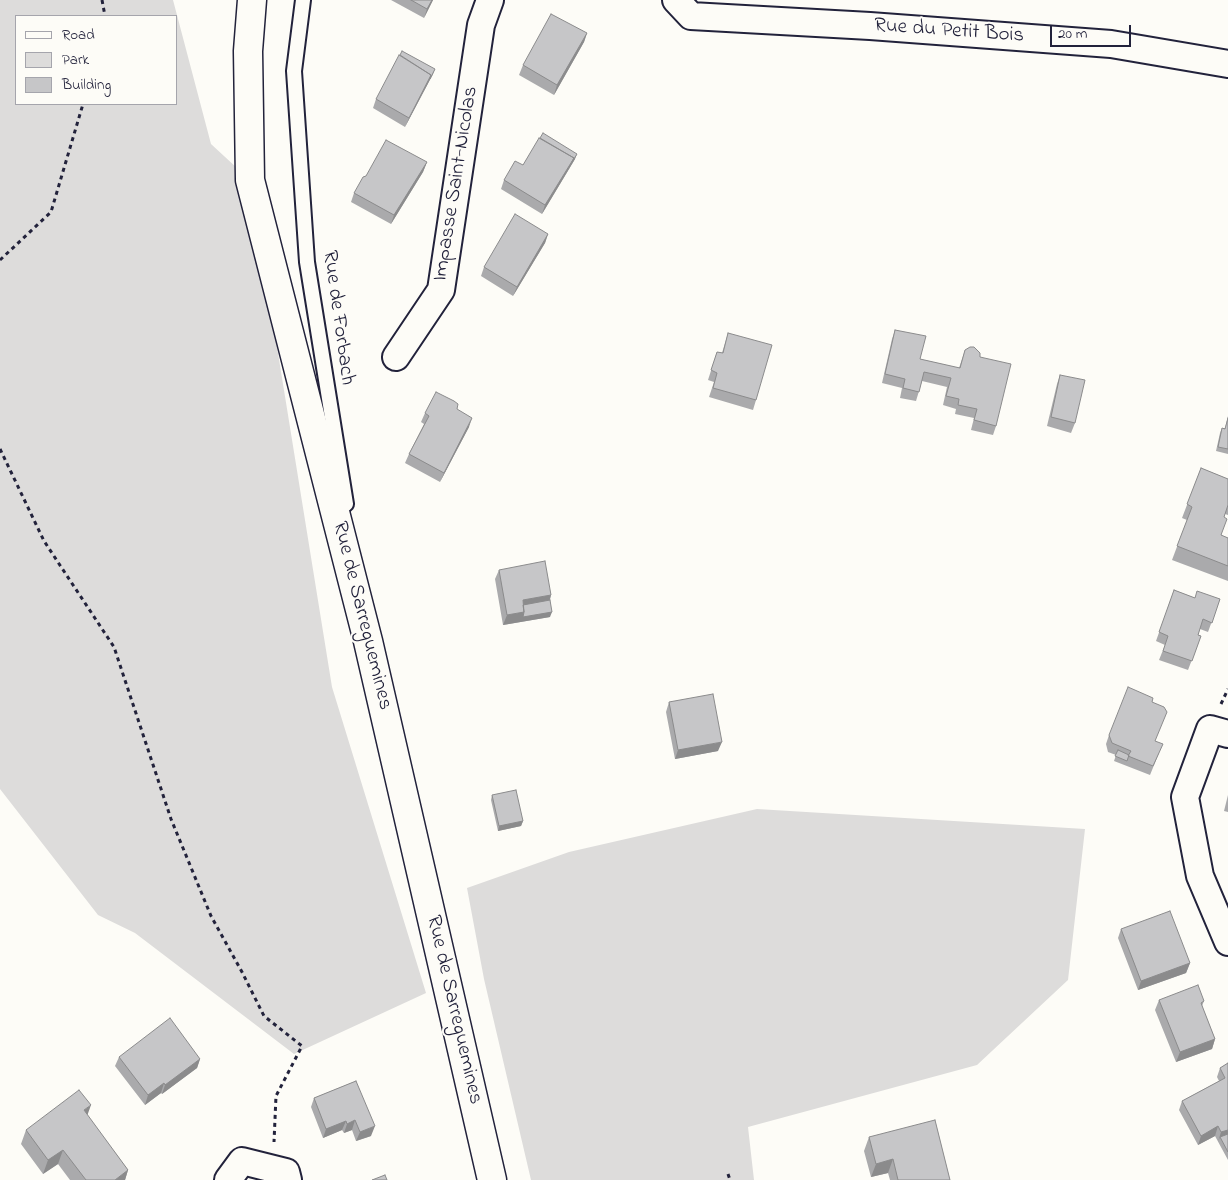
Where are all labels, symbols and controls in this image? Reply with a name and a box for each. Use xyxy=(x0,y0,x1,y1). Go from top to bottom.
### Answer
street label: Rue du Petit Bois xyxy=(873,14,1025,50)
legend xyxy=(15,15,178,105)
scale bar xyxy=(1053,15,1134,47)
text: 20 m xyxy=(1058,23,1087,45)
text: Road xyxy=(62,24,95,46)
text: Park xyxy=(62,49,89,71)
text: Building xyxy=(62,74,111,96)
street label: Impasse Saint-Nicolas xyxy=(429,85,485,283)
street label: Rue de Forbach xyxy=(315,249,359,387)
street label: Rue de Sarreguemines xyxy=(325,519,397,713)
street label: Rue de Sarreguemines xyxy=(419,913,487,1107)

